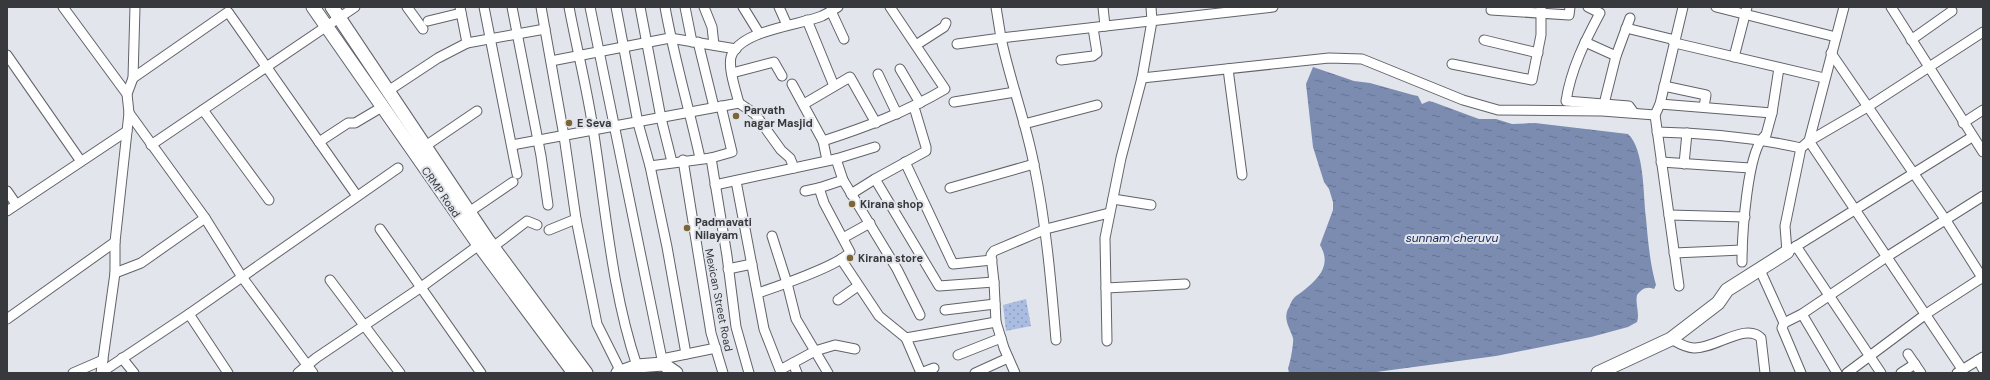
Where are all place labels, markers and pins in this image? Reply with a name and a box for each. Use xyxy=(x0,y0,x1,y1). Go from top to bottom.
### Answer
place label: Parvath nagar Masjid xyxy=(744,103,813,130)
marker: Parvath nagar Masjid xyxy=(731,111,741,121)
place label: E Seva xyxy=(577,116,611,130)
marker: E Seva xyxy=(564,118,574,128)
place label: Kirana shop xyxy=(860,197,924,211)
marker: Kirana shop xyxy=(847,199,857,209)
place label: Padmavati Nilayam xyxy=(695,215,752,242)
marker: Padmavati Nilayam xyxy=(682,223,692,233)
place label: Kirana store xyxy=(858,251,923,265)
marker: Kirana store xyxy=(845,253,855,263)

